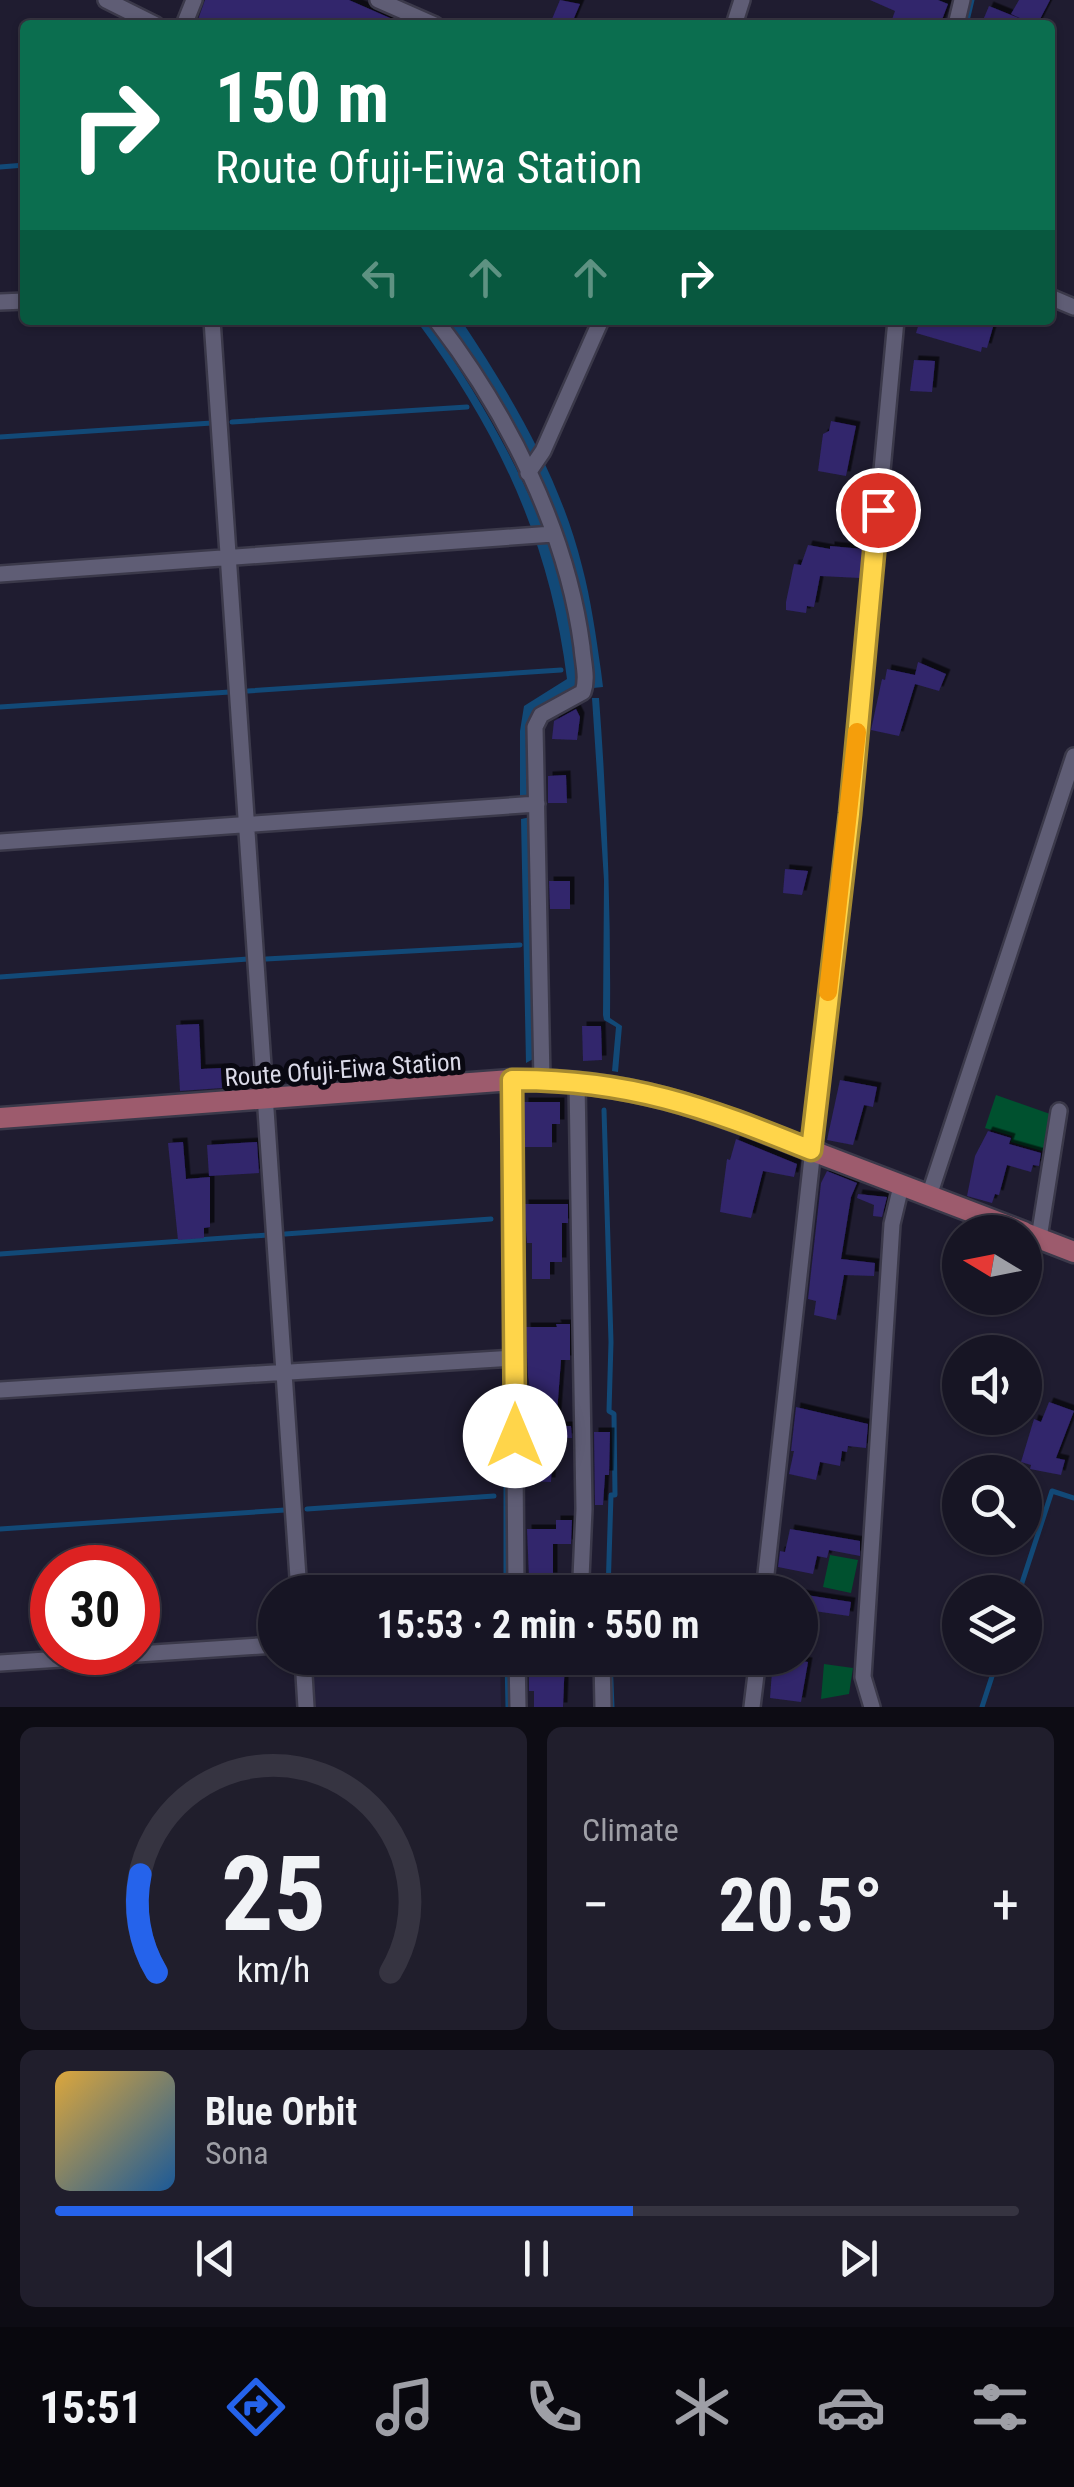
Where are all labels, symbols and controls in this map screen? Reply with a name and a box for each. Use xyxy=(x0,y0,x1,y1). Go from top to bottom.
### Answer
text: 150 m xyxy=(215,57,389,139)
icon: right xyxy=(50,60,180,190)
text: Route Ofuji-Eiwa Station xyxy=(215,141,643,194)
icon: left xyxy=(353,250,408,305)
icon: ahead xyxy=(458,250,513,305)
icon: ahead xyxy=(563,250,618,305)
icon: right xyxy=(668,250,723,305)
pin xyxy=(836,468,921,553)
icon: arrive xyxy=(851,483,906,538)
street label: Route Ofuji-Eiwa Station xyxy=(224,1047,463,1092)
north arrow xyxy=(942,1215,1042,1315)
map controls xyxy=(942,1215,1042,1675)
button: sound xyxy=(942,1335,1042,1435)
position arrow xyxy=(463,1384,567,1488)
button: search xyxy=(942,1455,1042,1555)
speed limit sign: 30 xyxy=(30,1545,160,1675)
button: layers xyxy=(942,1575,1042,1675)
text: 15:53 · 2 min · 550 m xyxy=(377,1603,699,1647)
text: Climate xyxy=(582,1811,679,1849)
text: 25 xyxy=(221,1834,326,1955)
text: 20.5° xyxy=(718,1861,883,1949)
text: − xyxy=(582,1873,610,1937)
text: + xyxy=(992,1873,1019,1937)
text: km/h xyxy=(237,1949,310,1991)
text: Blue Orbit xyxy=(205,2090,357,2134)
text: Sona xyxy=(205,2134,268,2172)
icon: previous xyxy=(188,2231,243,2286)
icon: pause xyxy=(509,2231,564,2286)
icon: next xyxy=(831,2231,886,2286)
icon: directions xyxy=(221,2372,291,2442)
icon: music xyxy=(370,2372,440,2442)
icon: phone xyxy=(519,2372,589,2442)
icon: climate xyxy=(667,2372,737,2442)
icon: car xyxy=(816,2372,886,2442)
icon: filters xyxy=(965,2372,1035,2442)
text: 15:51 xyxy=(39,2381,143,2434)

